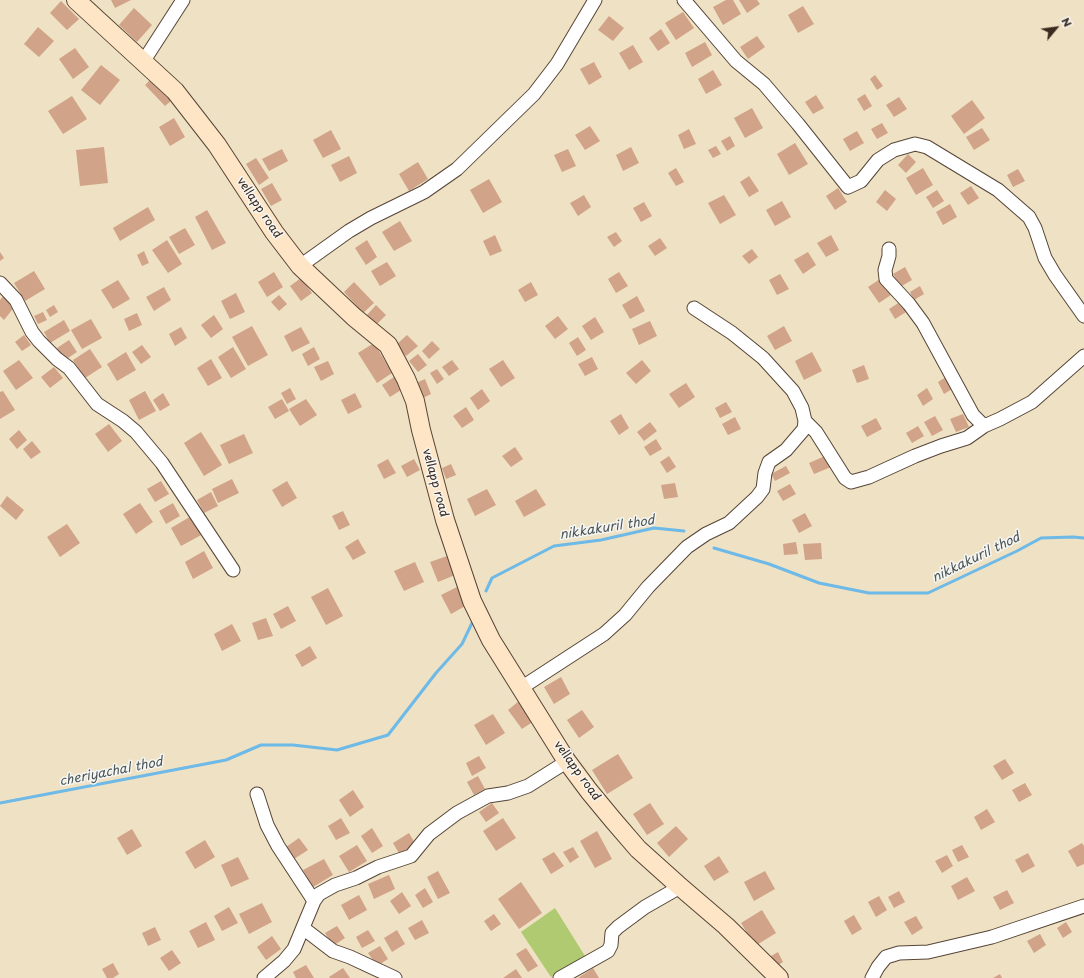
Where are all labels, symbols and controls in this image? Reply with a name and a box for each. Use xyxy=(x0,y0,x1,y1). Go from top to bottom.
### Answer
north arrow xyxy=(1036,8,1076,48)
text: N xyxy=(1057,14,1076,30)
street label: vellapp road xyxy=(233,175,285,241)
street label: vellapp road xyxy=(419,447,451,519)
water label: nikkakuril thod xyxy=(558,513,656,543)
water label: nikkakuril thod xyxy=(929,530,1023,586)
street label: vellapp road xyxy=(551,738,603,804)
water label: cheriyachal thod xyxy=(58,754,164,790)

